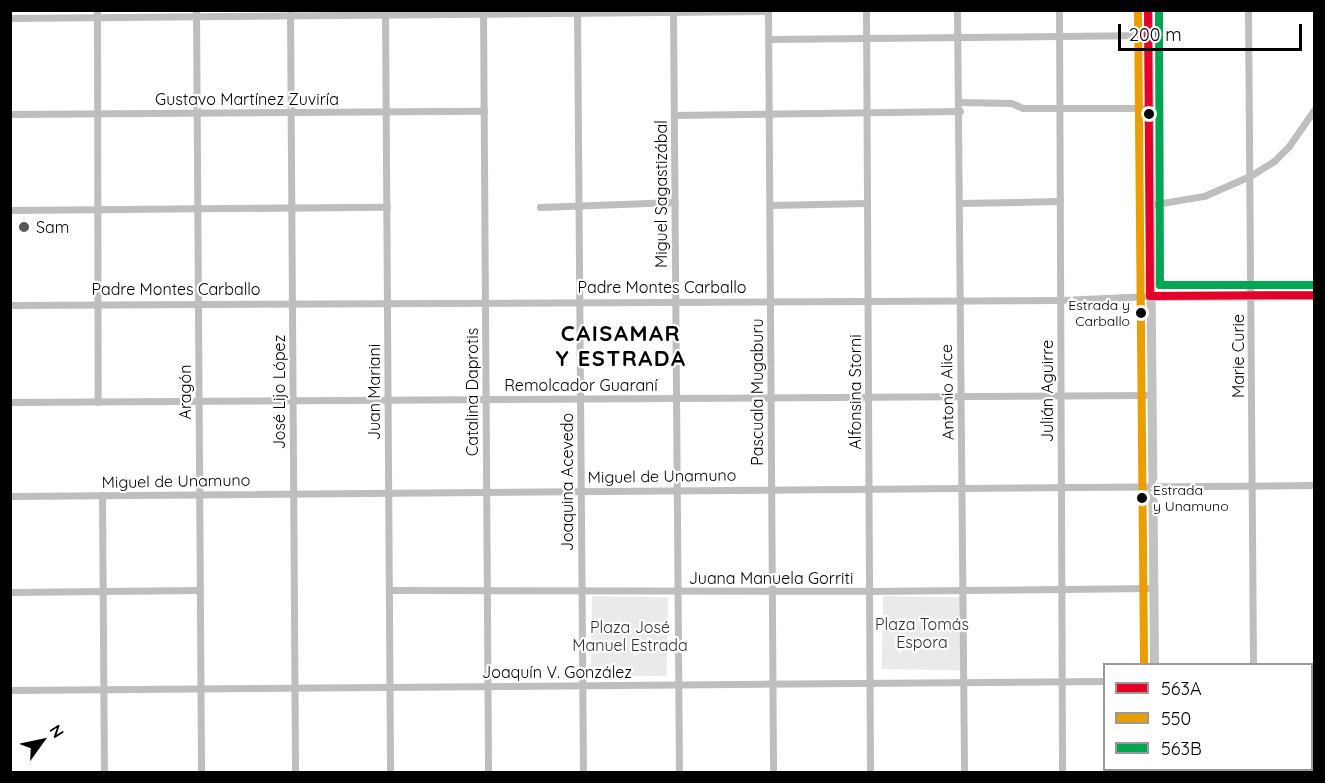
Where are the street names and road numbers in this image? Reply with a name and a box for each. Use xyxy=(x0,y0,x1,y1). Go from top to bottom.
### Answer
street label: Gustavo Martínez Zuviría xyxy=(155,89,339,109)
street label: Miguel Sagastizábal xyxy=(651,120,671,268)
street label: Padre Montes Carballo xyxy=(577,277,747,297)
street label: Padre Montes Carballo xyxy=(91,279,261,299)
street label: Marie Curie xyxy=(1228,314,1248,398)
street label: Pascuala Mugaburu xyxy=(747,318,767,466)
street label: Catalina Daprotis xyxy=(462,328,482,456)
street label: Alfonsina Storni xyxy=(845,334,865,450)
street label: José Lijo López xyxy=(269,335,289,449)
street label: Julián Aguirre xyxy=(1037,340,1057,442)
street label: Juan Mariani xyxy=(364,344,384,440)
street label: Antonio Alice xyxy=(937,344,957,440)
street label: Aragón xyxy=(175,365,195,419)
street label: Remolcador Guaraní xyxy=(504,375,658,395)
street label: Joaquina Acevedo xyxy=(557,413,577,551)
street label: Miguel de Unamuno xyxy=(587,465,737,487)
street label: Miguel de Unamuno xyxy=(101,470,251,492)
street label: Juana Manuela Gorriti xyxy=(689,568,853,588)
street label: Joaquín V. González xyxy=(482,662,632,682)

